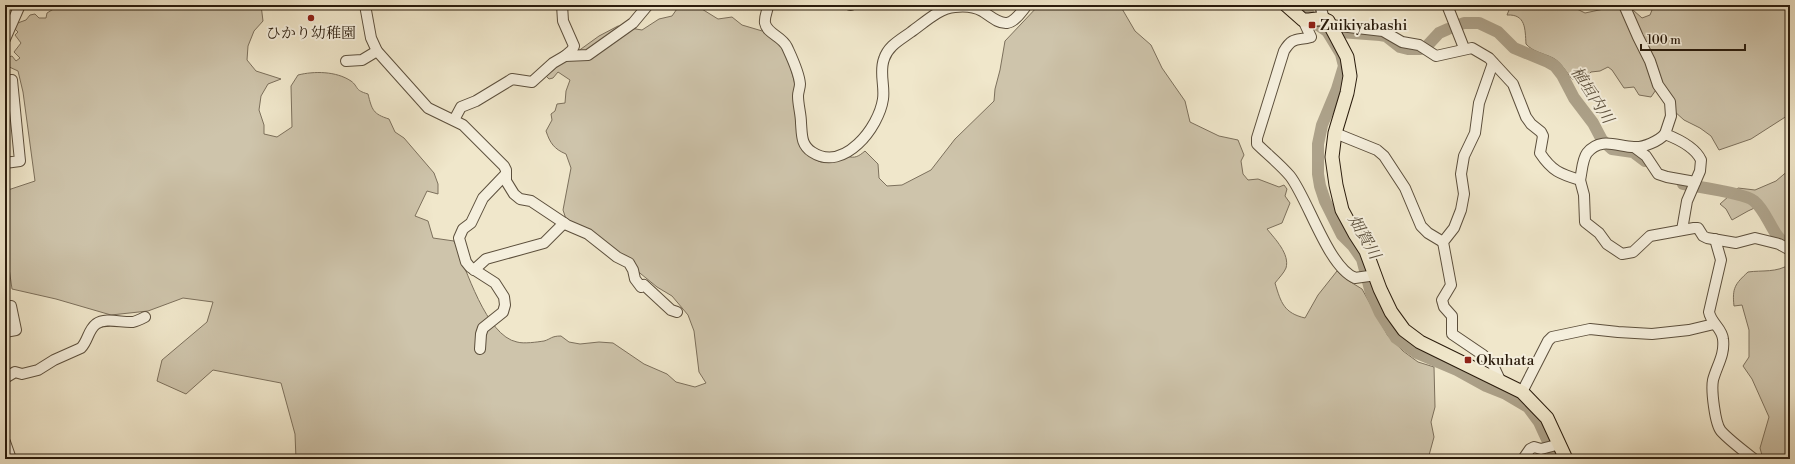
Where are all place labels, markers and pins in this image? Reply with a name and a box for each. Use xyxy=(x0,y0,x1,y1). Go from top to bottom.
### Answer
marker: ひかり幼稚園 xyxy=(306,13,316,23)
place label: Zuikiyabashi xyxy=(1320,16,1408,35)
marker: Zuikiyabashi xyxy=(1307,20,1317,30)
place label: ひかり幼稚園 xyxy=(266,24,356,43)
place label: Okuhata xyxy=(1476,351,1535,370)
marker: Okuhata xyxy=(1463,355,1473,365)

